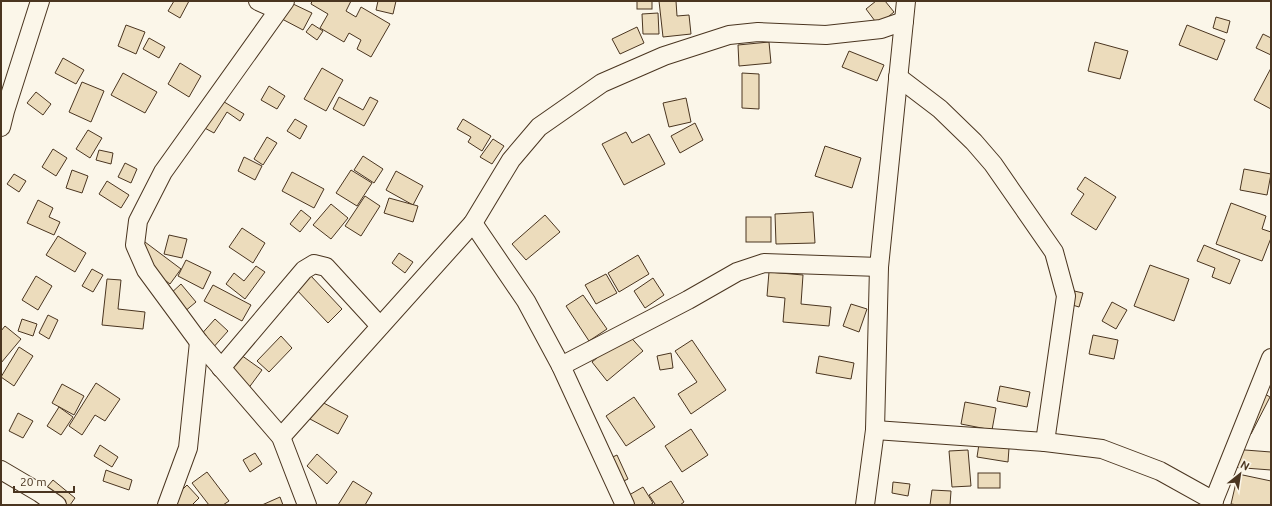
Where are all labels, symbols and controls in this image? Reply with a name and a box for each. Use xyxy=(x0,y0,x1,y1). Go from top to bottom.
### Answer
north arrow xyxy=(1220,454,1260,494)
text: N xyxy=(1238,458,1252,473)
scale bar xyxy=(14,468,74,494)
text: 20 m xyxy=(20,475,47,488)

